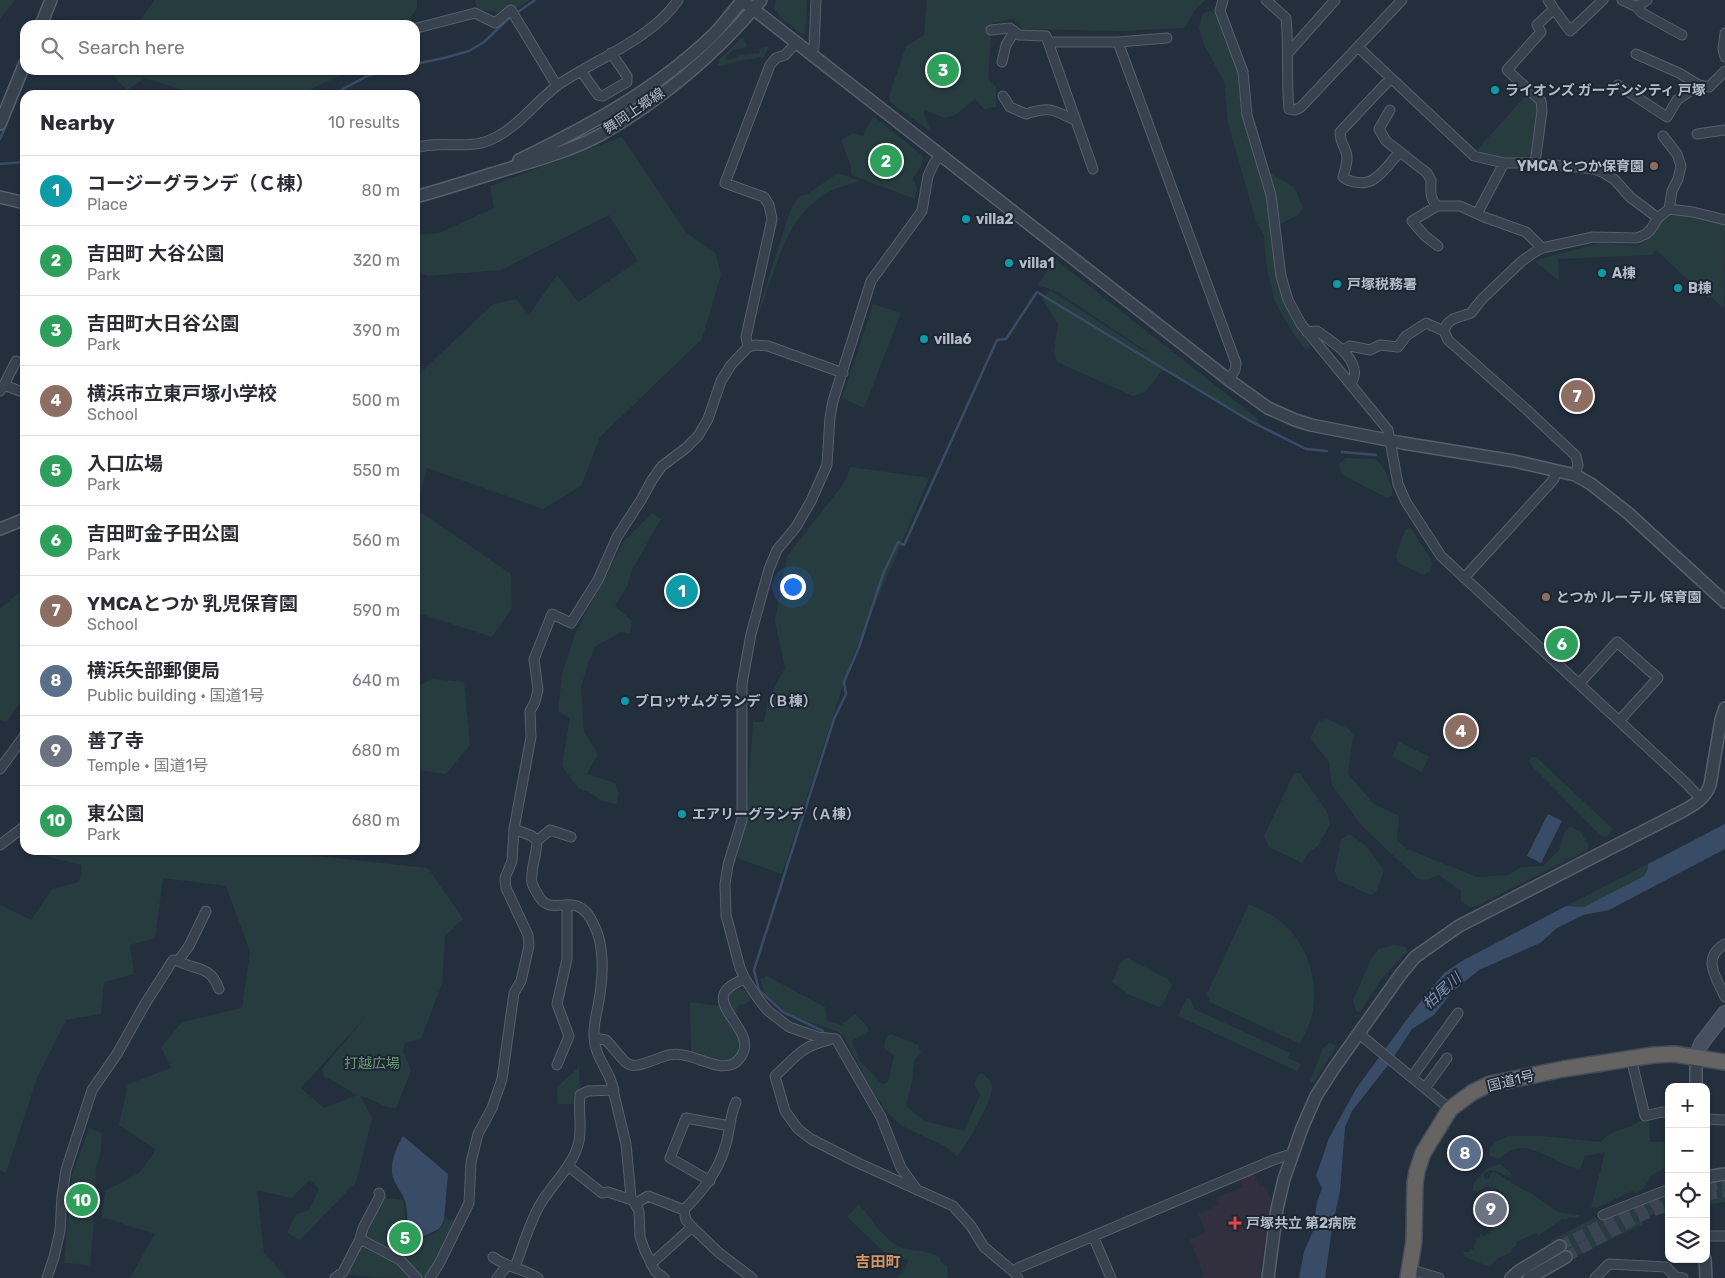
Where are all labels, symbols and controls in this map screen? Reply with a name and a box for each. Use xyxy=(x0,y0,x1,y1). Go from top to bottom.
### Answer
search box xyxy=(20,20,420,75)
icon: search xyxy=(38,34,66,62)
text: Search here xyxy=(78,36,185,59)
pin: 3 xyxy=(927,51,959,89)
place label: ライオンズ ガーデンシティ 戸塚 xyxy=(1505,82,1706,99)
street label: 舞岡上郷線 xyxy=(600,84,668,138)
marker: ライオンズ ガーデンシティ 戸塚 xyxy=(1489,84,1501,96)
text: Nearby xyxy=(40,110,115,135)
text: 10 results xyxy=(328,113,400,132)
pin: 2 xyxy=(870,142,902,180)
place label: YMCA とつか保育園 xyxy=(1517,158,1644,175)
marker: YMCA とつか保育園 xyxy=(1648,160,1660,172)
text: コージーグランデ（Ｃ棟） xyxy=(87,172,315,195)
text: 1 xyxy=(52,181,60,200)
text: 80 m xyxy=(362,181,400,200)
text: Place xyxy=(87,195,128,214)
place label: villa2 xyxy=(976,211,1014,228)
marker: villa2 xyxy=(960,213,972,225)
text: 吉田町 大谷公園 xyxy=(87,242,224,265)
text: 2 xyxy=(51,251,61,270)
text: 320 m xyxy=(353,251,400,270)
place label: villa1 xyxy=(1019,255,1055,272)
marker: villa1 xyxy=(1003,257,1015,269)
text: Park xyxy=(87,265,120,284)
place label: A棟 xyxy=(1612,265,1636,282)
marker: A棟 xyxy=(1596,267,1608,279)
place label: 戸塚税務署 xyxy=(1347,276,1417,293)
marker: 戸塚税務署 xyxy=(1331,278,1343,290)
place label: B棟 xyxy=(1688,280,1712,297)
marker: B棟 xyxy=(1672,282,1684,294)
text: 吉田町大日谷公園 xyxy=(87,312,239,335)
text: 3 xyxy=(51,321,61,340)
text: 390 m xyxy=(353,321,400,340)
place label: villa6 xyxy=(934,331,972,348)
marker: villa6 xyxy=(918,333,930,345)
text: Park xyxy=(87,335,120,354)
pin: 7 xyxy=(1561,377,1593,415)
text: 横浜市立東戸塚小学校 xyxy=(87,382,277,405)
text: 4 xyxy=(51,391,61,410)
text: 500 m xyxy=(352,391,400,410)
text: School xyxy=(87,405,138,424)
text: 入口広場 xyxy=(87,452,163,475)
text: 5 xyxy=(51,461,61,480)
text: 550 m xyxy=(353,461,400,480)
text: Park xyxy=(87,475,120,494)
text: 吉田町金子田公園 xyxy=(87,522,239,545)
text: 6 xyxy=(51,531,61,550)
text: 560 m xyxy=(353,531,400,550)
text: Park xyxy=(87,545,120,564)
pin: 1 xyxy=(666,572,698,610)
your location xyxy=(780,574,806,600)
place label: とつか ルーテル 保育園 xyxy=(1556,589,1701,606)
marker: とつか ルーテル 保育園 xyxy=(1540,591,1552,603)
text: YMCAとつか 乳児保育園 xyxy=(87,592,298,615)
text: 7 xyxy=(51,601,61,620)
text: 590 m xyxy=(353,601,400,620)
text: School xyxy=(87,615,138,634)
pin: 6 xyxy=(1546,625,1578,663)
text: 横浜矢部郵便局 xyxy=(87,659,220,682)
text: 8 xyxy=(51,671,61,690)
text: 640 m xyxy=(352,671,400,690)
text: Public building · 国道1号 xyxy=(87,686,264,705)
place label: ブロッサムグランデ（Ｂ棟） xyxy=(635,693,817,710)
marker: ブロッサムグランデ（Ｂ棟） xyxy=(619,695,631,707)
pin: 4 xyxy=(1445,712,1477,750)
text: 善了寺 xyxy=(87,729,144,752)
text: 9 xyxy=(51,741,61,760)
text: 680 m xyxy=(352,741,400,760)
text: Temple · 国道1号 xyxy=(87,756,208,775)
text: 東公園 xyxy=(87,802,144,825)
place label: エアリーグランデ（Ａ棟） xyxy=(692,806,860,823)
marker: エアリーグランデ（Ａ棟） xyxy=(676,808,688,820)
text: 10 xyxy=(47,811,65,830)
text: 680 m xyxy=(352,811,400,830)
text: Park xyxy=(87,825,120,844)
water label: 柏尾川 xyxy=(1419,968,1466,1013)
park label: 打越広場 xyxy=(344,1055,400,1072)
street label: 国道1号 xyxy=(1486,1067,1536,1095)
map controls xyxy=(1665,1083,1710,1263)
button: + xyxy=(1665,1083,1710,1128)
button: − xyxy=(1665,1128,1710,1173)
pin: 8 xyxy=(1449,1134,1481,1172)
button: locate xyxy=(1665,1173,1710,1218)
pin: 10 xyxy=(66,1181,98,1219)
pin: 9 xyxy=(1475,1190,1507,1228)
place label: 戸塚共立 第2病院 xyxy=(1246,1215,1356,1232)
marker: 戸塚共立 第2病院 xyxy=(1228,1216,1242,1230)
button: layers xyxy=(1665,1218,1710,1263)
pin: 5 xyxy=(389,1219,421,1257)
district label: 吉田町 xyxy=(855,1253,901,1271)

